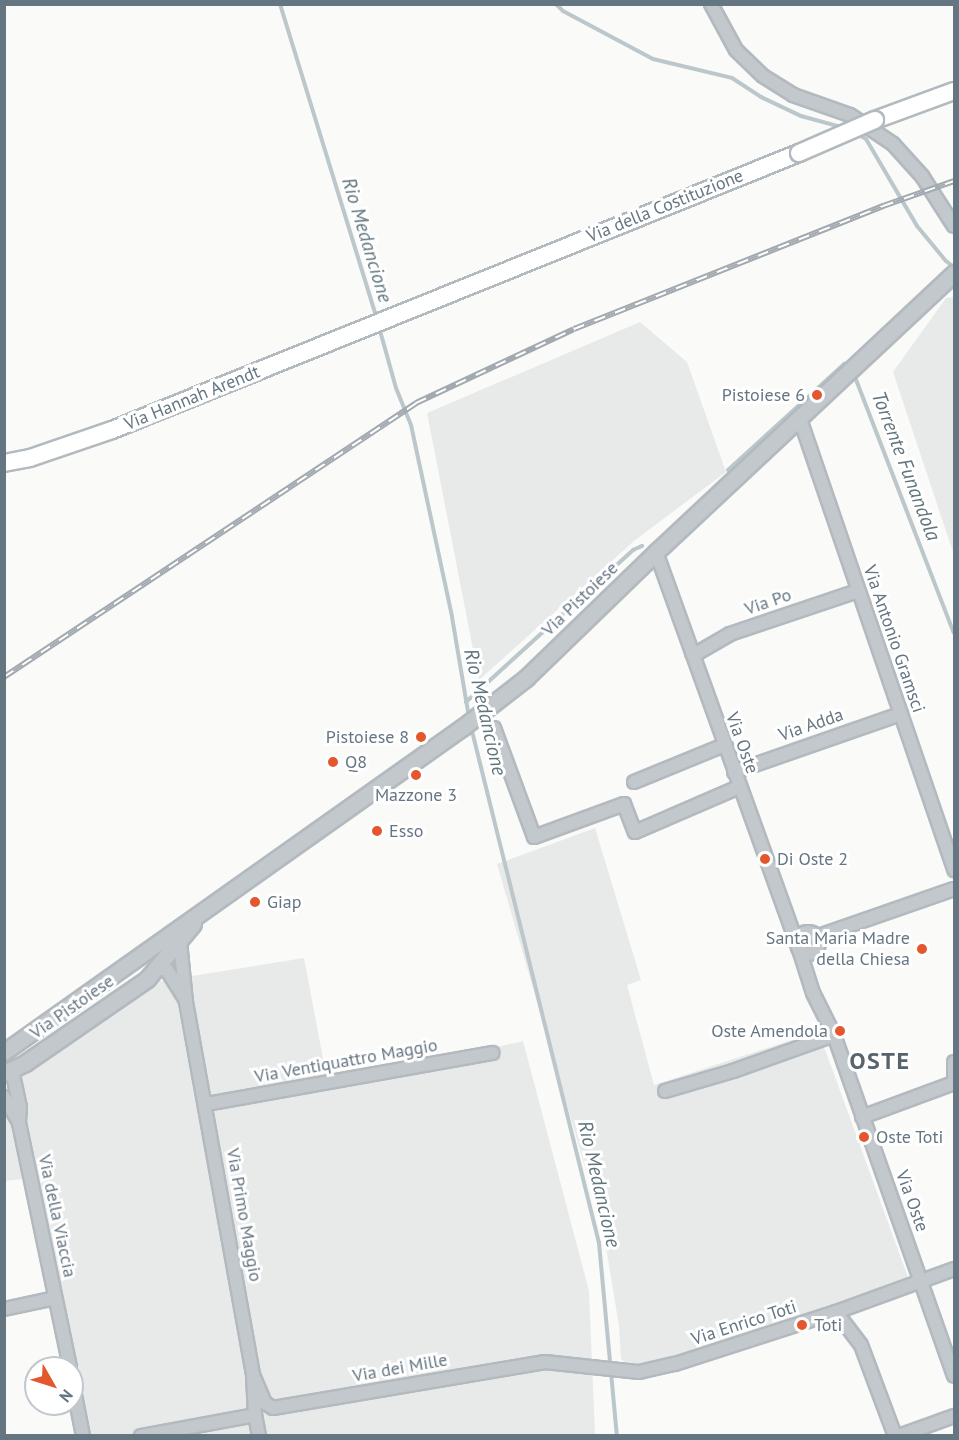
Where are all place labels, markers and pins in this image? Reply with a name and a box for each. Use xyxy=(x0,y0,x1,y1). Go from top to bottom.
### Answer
place label: Pistoiese 6 xyxy=(722,384,805,406)
marker: Pistoiese 6 xyxy=(810,388,824,402)
place label: Pistoiese 8 xyxy=(326,726,409,748)
marker: Pistoiese 8 xyxy=(414,730,428,744)
place label: Q8 xyxy=(345,751,367,773)
marker: Q8 xyxy=(326,755,340,769)
marker: Mazzone 3 xyxy=(409,768,423,782)
place label: Mazzone 3 xyxy=(375,784,457,806)
place label: Esso xyxy=(389,820,423,842)
marker: Esso xyxy=(370,824,384,838)
place label: Di Oste 2 xyxy=(777,848,848,870)
marker: Di Oste 2 xyxy=(758,852,772,866)
place label: Giap xyxy=(267,891,302,913)
marker: Giap xyxy=(248,895,262,909)
place label: Santa Maria Madre della Chiesa xyxy=(766,928,910,970)
marker: Santa Maria Madre della Chiesa xyxy=(915,942,929,956)
place label: Oste Amendola xyxy=(711,1020,828,1042)
marker: Oste Amendola xyxy=(833,1024,847,1038)
place label: Oste Toti xyxy=(876,1126,944,1148)
marker: Oste Toti xyxy=(857,1130,871,1144)
place label: Toti xyxy=(814,1314,842,1336)
marker: Toti xyxy=(795,1318,809,1332)

